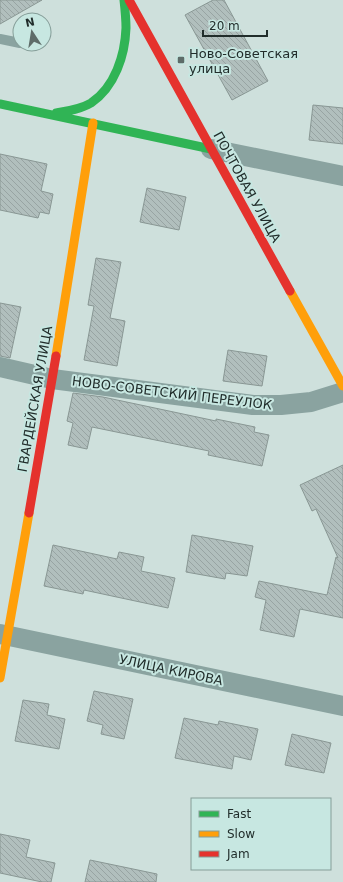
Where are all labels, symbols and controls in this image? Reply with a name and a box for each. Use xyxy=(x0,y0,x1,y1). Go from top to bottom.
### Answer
north arrow xyxy=(12,12,52,52)
scale bar xyxy=(203,12,267,38)
text: N xyxy=(24,15,36,30)
text: 20 m xyxy=(209,19,240,33)
place label: Ново-Советская улица xyxy=(189,46,298,76)
marker: Ново-Советская улица xyxy=(176,55,186,65)
street label: ПОЧТОВАЯ УЛИЦА xyxy=(210,129,284,245)
street label: ГВАРДЕЙСКАЯ УЛИЦА xyxy=(15,325,55,473)
street label: НОВО-СОВЕТСКИЙ ПЕРЕУЛОК xyxy=(71,373,273,413)
street label: УЛИЦА КИРОВА xyxy=(118,652,224,688)
legend xyxy=(191,798,331,870)
text: Fast xyxy=(227,807,251,821)
text: Slow xyxy=(227,827,255,841)
text: Jam xyxy=(226,847,250,861)

